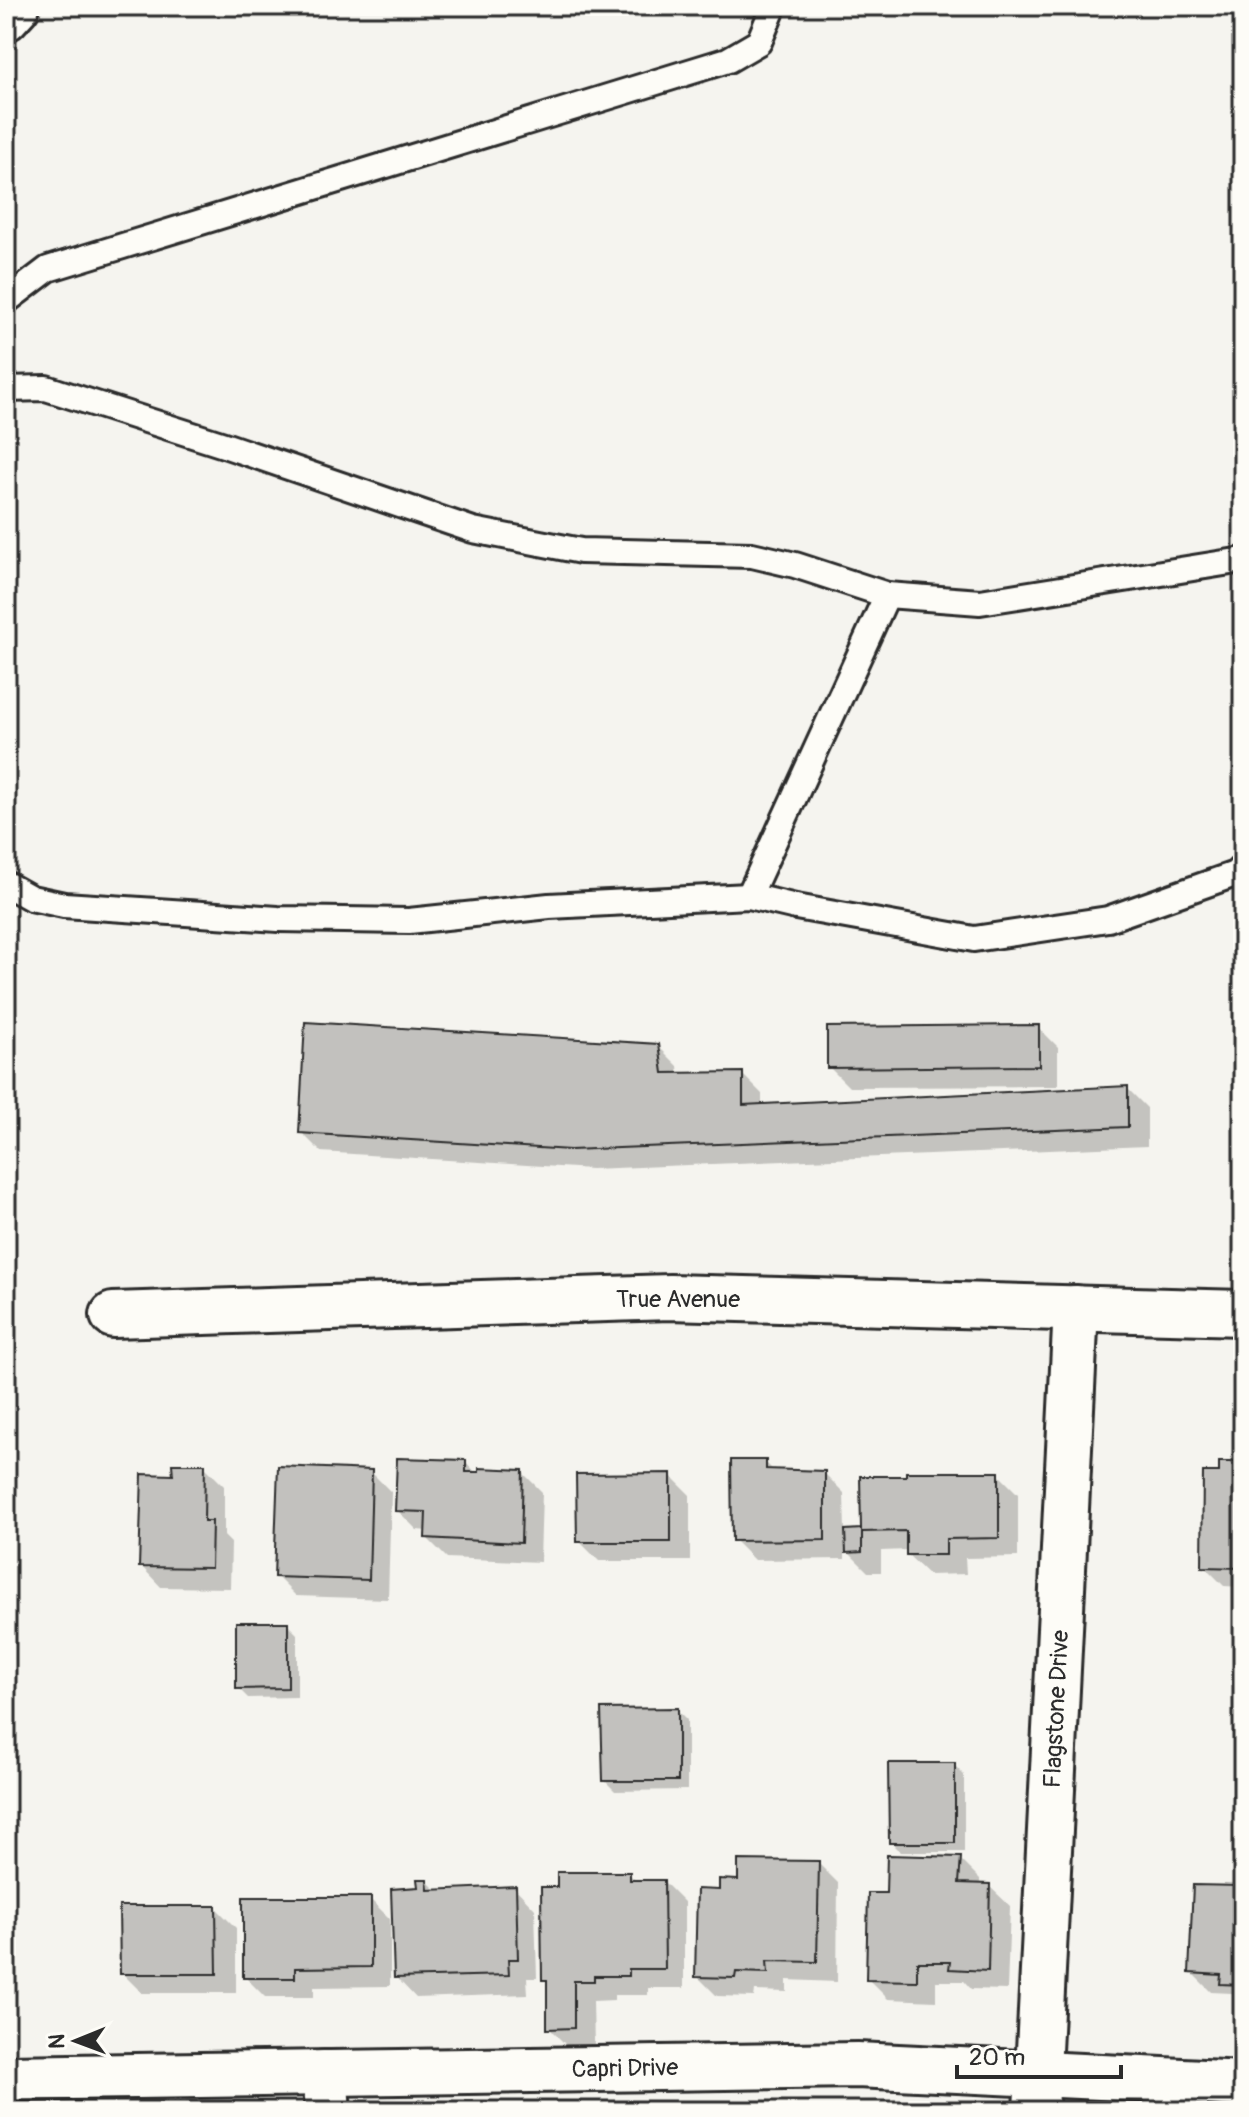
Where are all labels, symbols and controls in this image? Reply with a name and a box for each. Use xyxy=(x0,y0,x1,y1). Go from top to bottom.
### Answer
street label: True Avenue xyxy=(616,1285,740,1314)
street label: Flagstone Drive xyxy=(1038,1629,1075,1789)
north arrow xyxy=(36,2001,116,2081)
scale bar xyxy=(957,2029,1121,2079)
text: N xyxy=(43,2034,71,2049)
text: 20 m xyxy=(969,2043,1025,2072)
street label: Capri Drive xyxy=(571,2053,679,2084)

